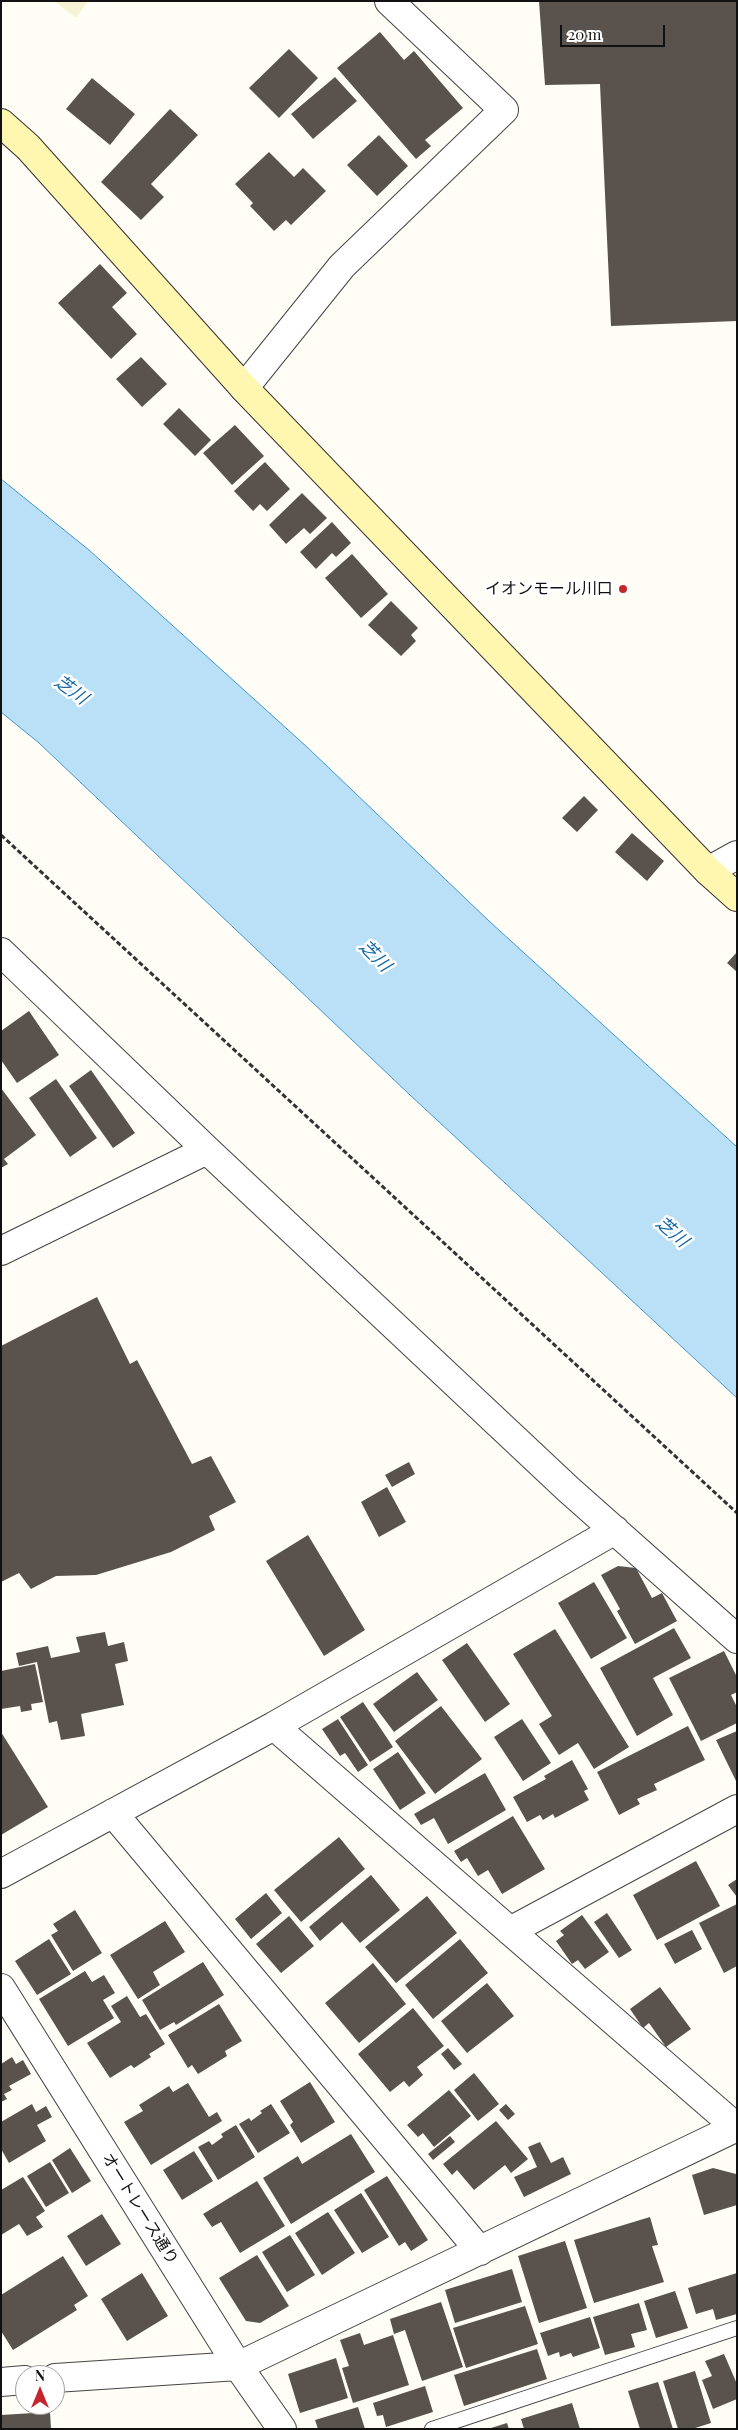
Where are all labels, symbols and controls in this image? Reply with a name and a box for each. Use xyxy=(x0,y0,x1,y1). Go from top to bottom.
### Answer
scale bar xyxy=(563,15,668,47)
text: 20 m xyxy=(568,24,601,44)
place label: イオンモール川口 xyxy=(485,579,613,599)
marker: イオンモール川口 xyxy=(617,583,629,595)
water label: 芝川 xyxy=(50,671,92,709)
water label: 芝川 xyxy=(355,936,395,976)
water label: 芝川 xyxy=(651,1212,693,1252)
street label: オートレース通り xyxy=(98,2150,182,2268)
north arrow xyxy=(15,2365,65,2415)
text: N xyxy=(35,2366,45,2385)

